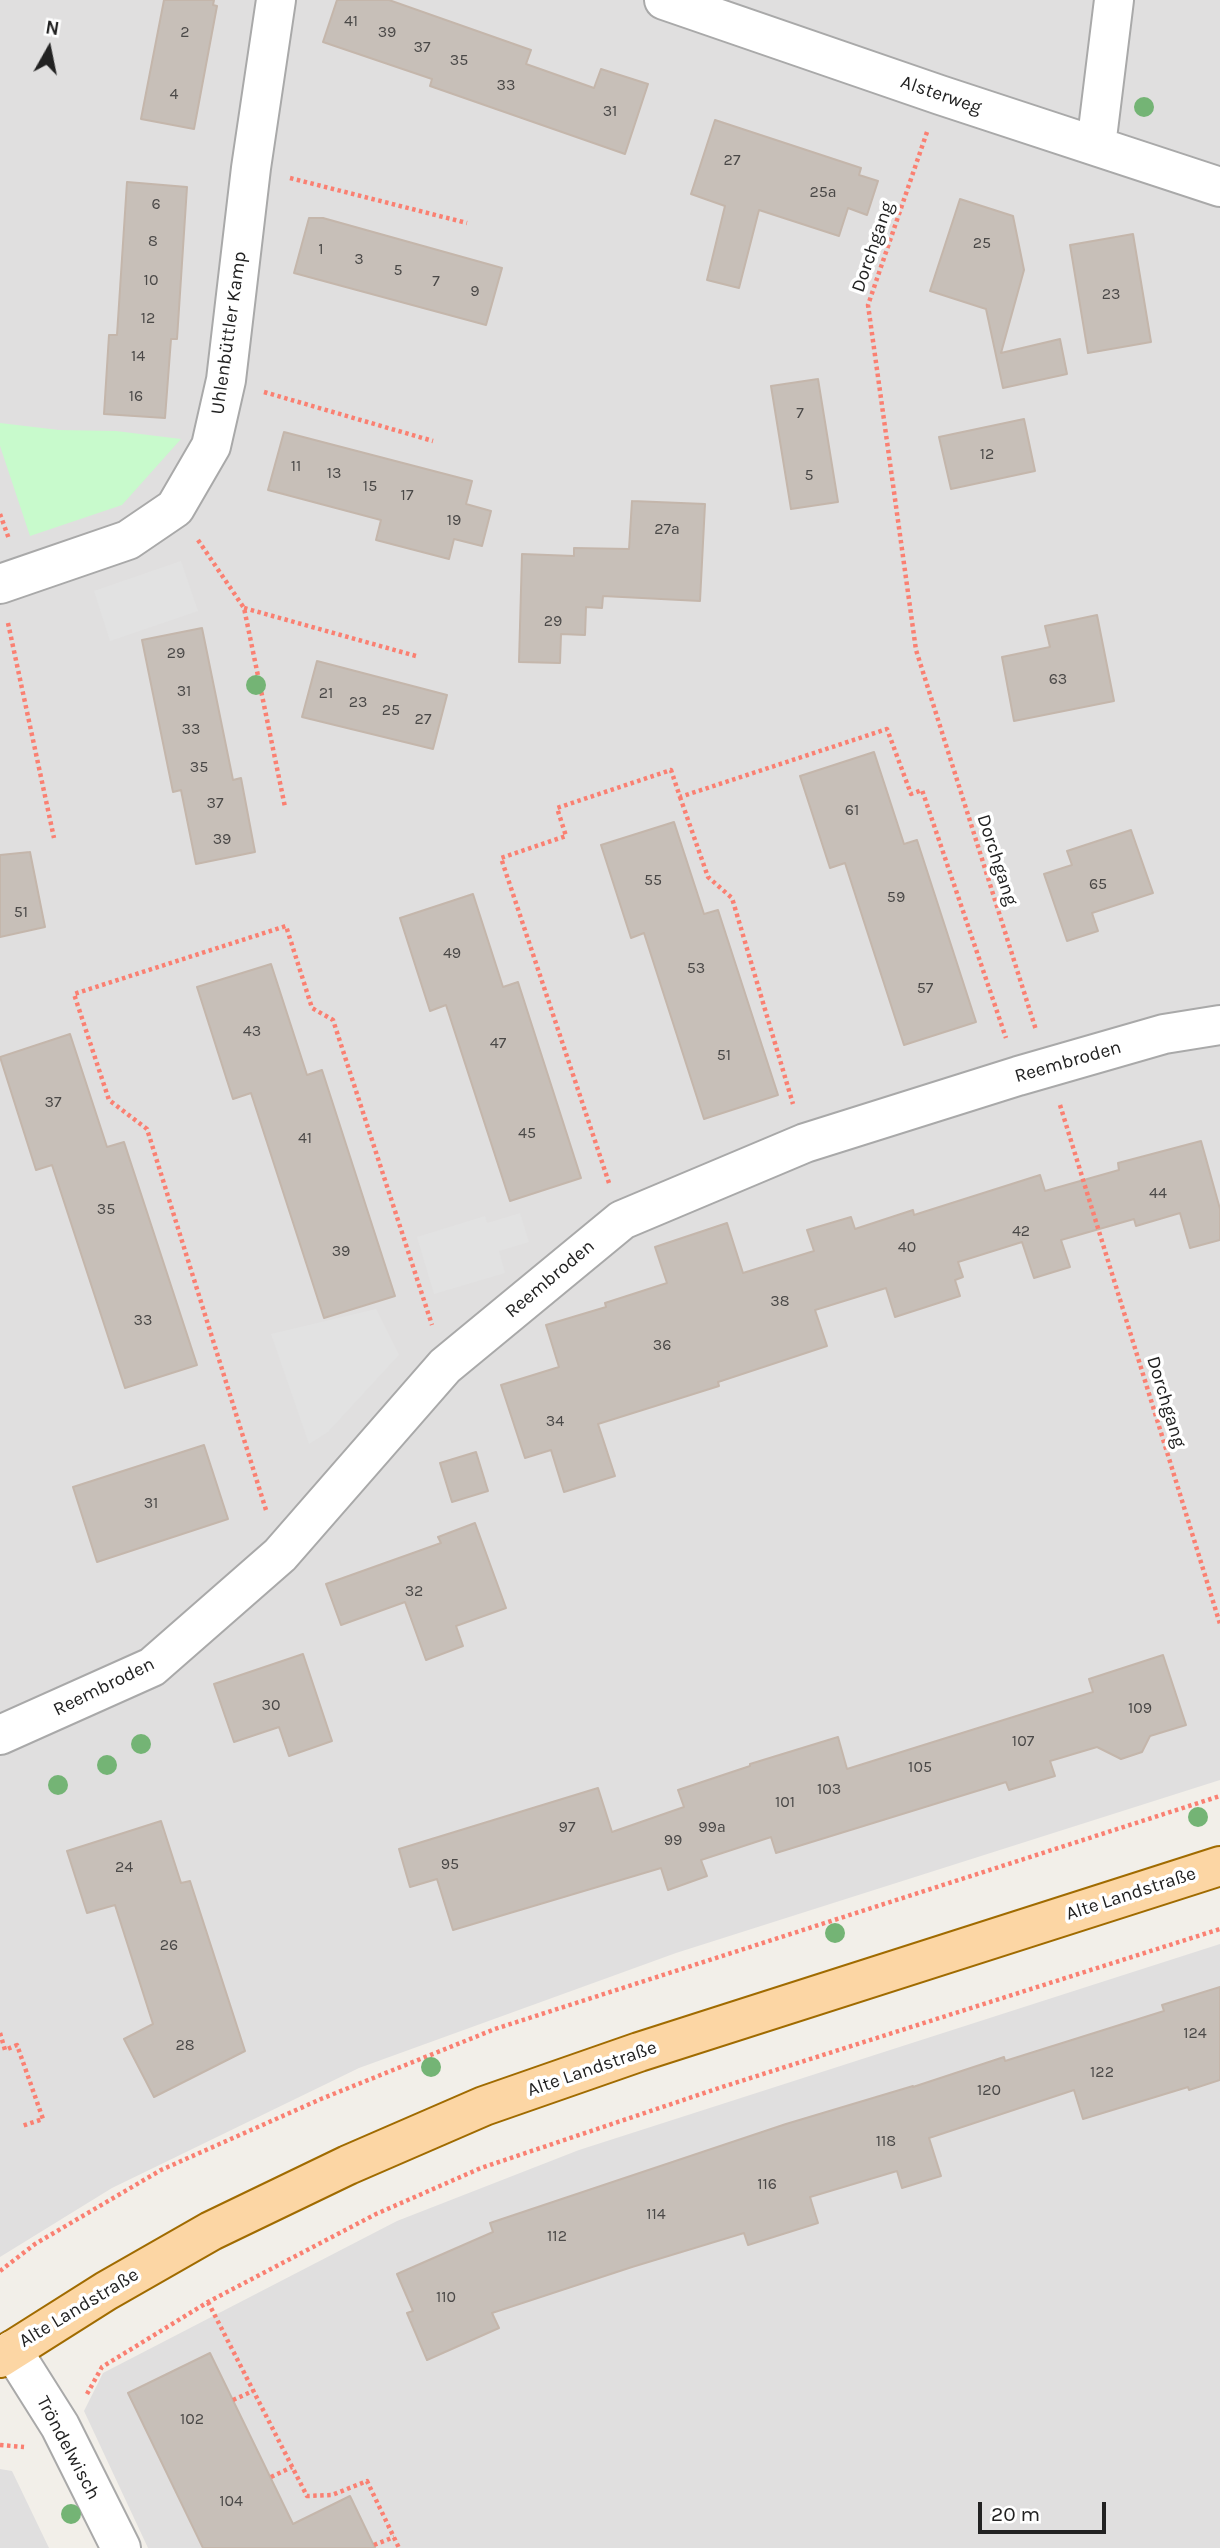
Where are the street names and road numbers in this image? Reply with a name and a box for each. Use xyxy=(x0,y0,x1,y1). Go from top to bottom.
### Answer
street label: Alsterweg xyxy=(897,71,985,119)
street label: Dorchgang xyxy=(847,199,899,295)
street label: Uhlenbüttler Kamp xyxy=(206,250,252,416)
street label: Dorchgang xyxy=(972,812,1022,908)
street label: Reembroden xyxy=(1012,1036,1124,1088)
street label: Reembroden xyxy=(501,1235,599,1323)
street label: Dorchgang xyxy=(1141,1354,1191,1450)
street label: Reembroden xyxy=(50,1653,158,1721)
street label: Alte Landstraße xyxy=(1063,1862,1199,1926)
street label: Alte Landstraße xyxy=(524,2036,660,2102)
street label: Alte Landstraße xyxy=(15,2263,143,2353)
street label: Tröndelwisch xyxy=(31,2392,105,2504)

